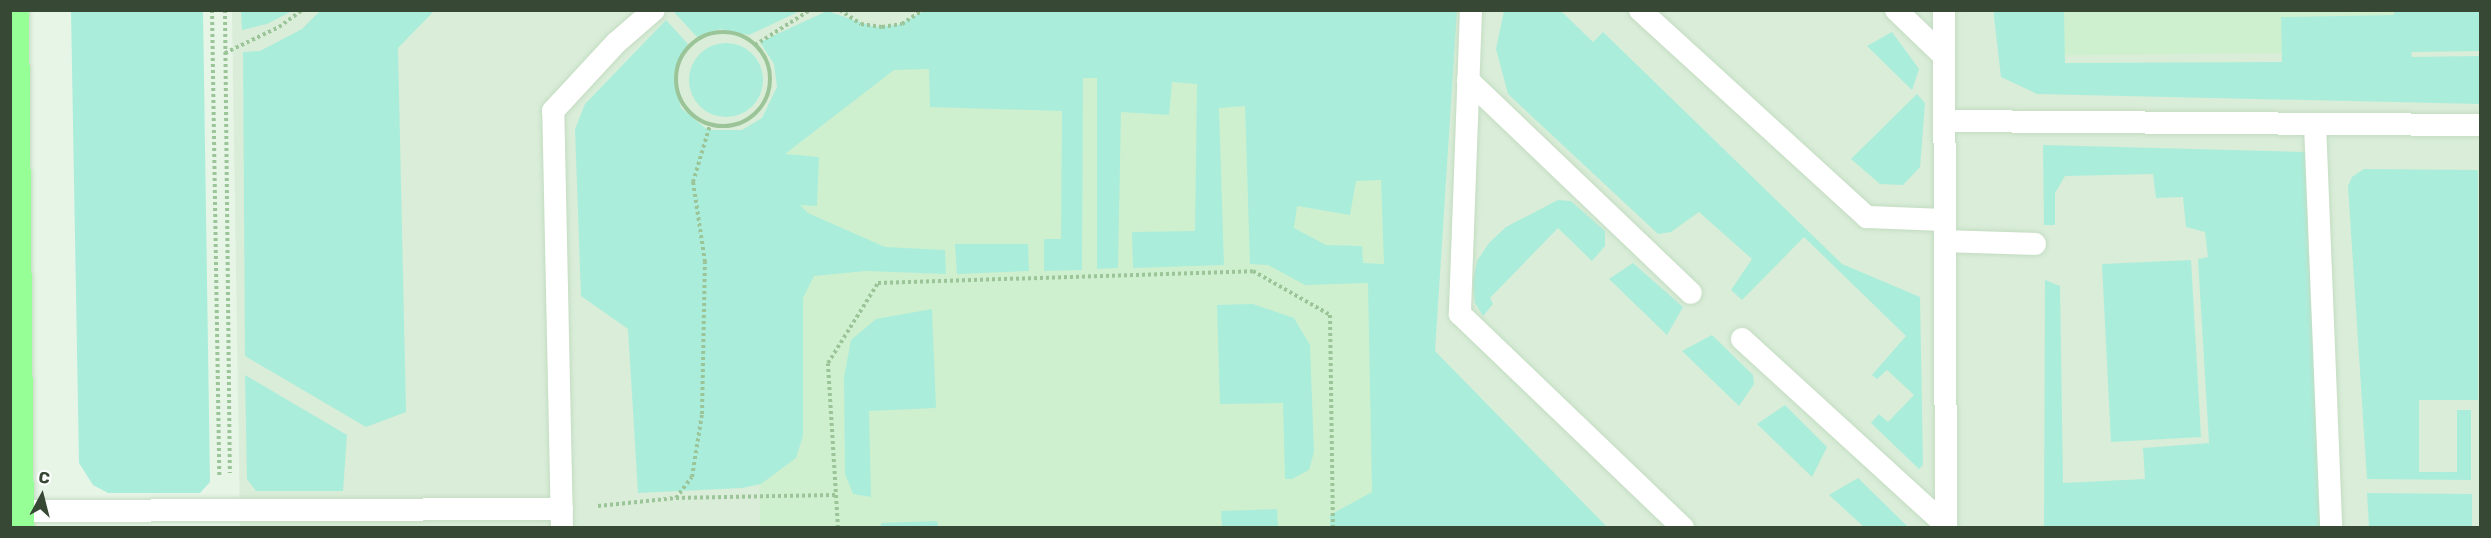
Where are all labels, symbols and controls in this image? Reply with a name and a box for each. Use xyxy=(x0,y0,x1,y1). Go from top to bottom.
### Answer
north arrow xyxy=(12,466,72,526)
text: С xyxy=(38,468,51,488)

